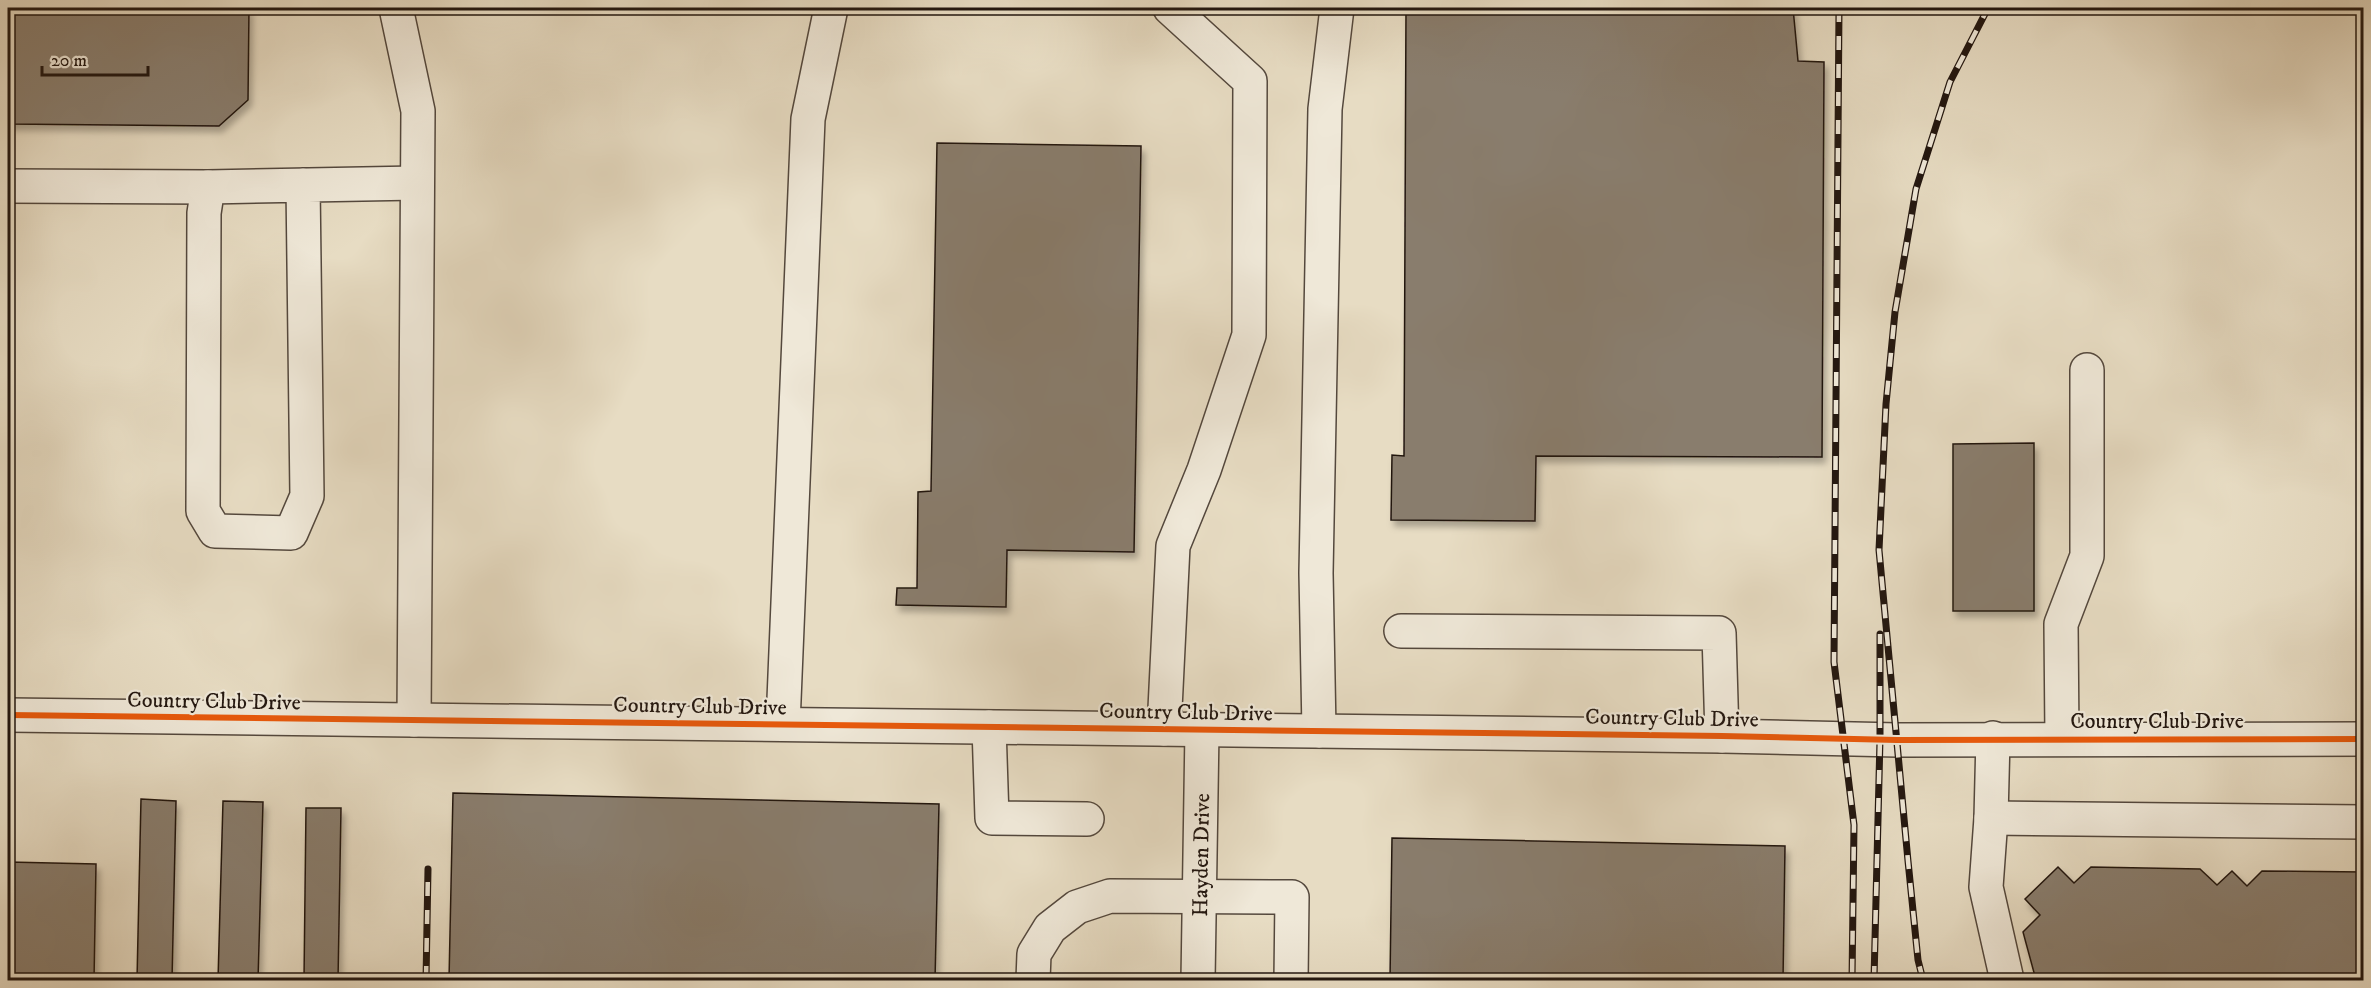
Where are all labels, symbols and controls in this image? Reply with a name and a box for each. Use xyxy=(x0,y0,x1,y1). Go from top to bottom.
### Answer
scale bar xyxy=(42,39,148,77)
text: 20 m xyxy=(51,50,87,72)
street label: Country Club Drive xyxy=(127,686,301,717)
street label: Country Club Drive xyxy=(613,691,787,722)
street label: Country Club Drive xyxy=(1099,697,1273,728)
street label: Country Club Drive xyxy=(1585,703,1759,734)
street label: Country Club Drive xyxy=(2070,708,2244,735)
street label: Hayden Drive xyxy=(1187,793,1216,917)

